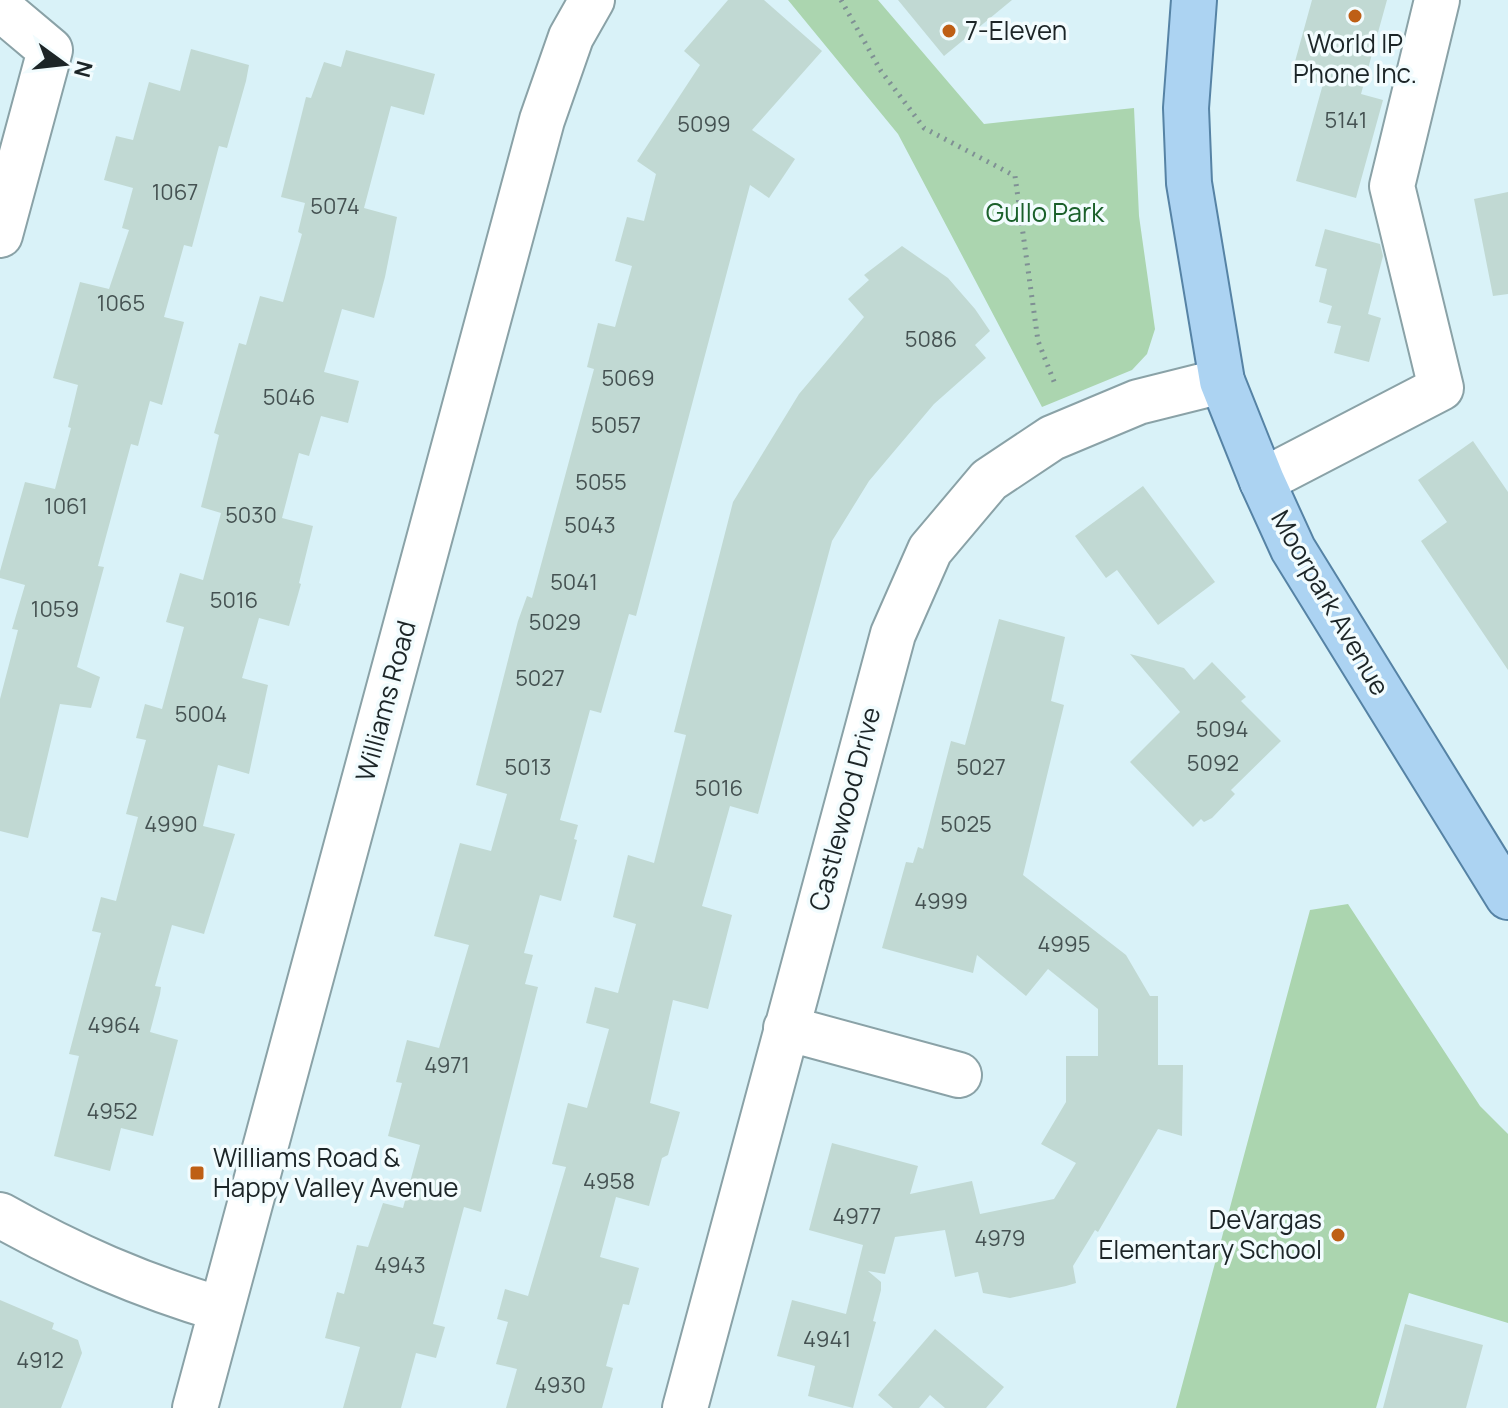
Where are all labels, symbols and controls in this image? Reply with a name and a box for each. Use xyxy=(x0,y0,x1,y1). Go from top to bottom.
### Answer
marker: World IP Phone Inc. xyxy=(1346,7,1364,25)
place label: 7-Eleven xyxy=(965,12,1067,48)
marker: 7-Eleven xyxy=(940,22,958,40)
north arrow xyxy=(24,24,104,104)
place label: World IP Phone Inc. xyxy=(1293,25,1417,91)
text: N xyxy=(67,58,100,81)
house number: 5141 xyxy=(1325,105,1367,135)
house number: 5099 xyxy=(677,109,731,139)
house number: 1067 xyxy=(152,177,198,207)
house number: 5074 xyxy=(310,191,360,221)
park label: Gullo Park xyxy=(986,194,1105,230)
house number: 1065 xyxy=(97,288,145,318)
house number: 5086 xyxy=(905,324,957,354)
house number: 5069 xyxy=(601,363,655,393)
house number: 5046 xyxy=(263,382,315,412)
house number: 5057 xyxy=(591,410,641,440)
house number: 5055 xyxy=(575,467,627,497)
house number: 1061 xyxy=(44,491,88,521)
house number: 5030 xyxy=(225,500,277,530)
street label: Moorpark Avenue xyxy=(1263,503,1399,702)
house number: 5043 xyxy=(564,510,616,540)
house number: 5041 xyxy=(550,567,598,597)
house number: 5016 xyxy=(210,585,258,615)
house number: 1059 xyxy=(31,594,79,624)
house number: 5029 xyxy=(529,607,581,637)
street label: Williams Road xyxy=(346,616,424,785)
house number: 5027 xyxy=(515,663,565,693)
house number: 5004 xyxy=(175,699,227,729)
street label: Castlewood Drive xyxy=(800,703,889,915)
house number: 5094 xyxy=(1196,714,1248,744)
house number: 5092 xyxy=(1187,748,1239,778)
house number: 5013 xyxy=(505,752,551,782)
house number: 5027 xyxy=(956,752,1006,782)
house number: 5016 xyxy=(695,773,743,803)
house number: 4990 xyxy=(144,809,198,839)
house number: 5025 xyxy=(940,809,992,839)
house number: 4999 xyxy=(914,886,968,916)
house number: 4995 xyxy=(1038,929,1090,959)
house number: 4964 xyxy=(87,1010,141,1040)
house number: 4971 xyxy=(424,1050,470,1080)
house number: 4952 xyxy=(86,1096,138,1126)
place label: Williams Road & Happy Valley Avenue xyxy=(213,1139,458,1205)
marker: Williams Road & Happy Valley Avenue xyxy=(188,1164,206,1182)
house number: 4958 xyxy=(583,1166,635,1196)
house number: 4977 xyxy=(833,1201,881,1231)
place label: DeVargas Elementary School xyxy=(1098,1201,1322,1267)
house number: 4979 xyxy=(975,1223,1025,1253)
marker: DeVargas Elementary School xyxy=(1329,1226,1347,1244)
house number: 4943 xyxy=(374,1250,426,1280)
house number: 4941 xyxy=(803,1324,851,1354)
house number: 4912 xyxy=(16,1345,64,1375)
house number: 4930 xyxy=(534,1370,586,1400)

